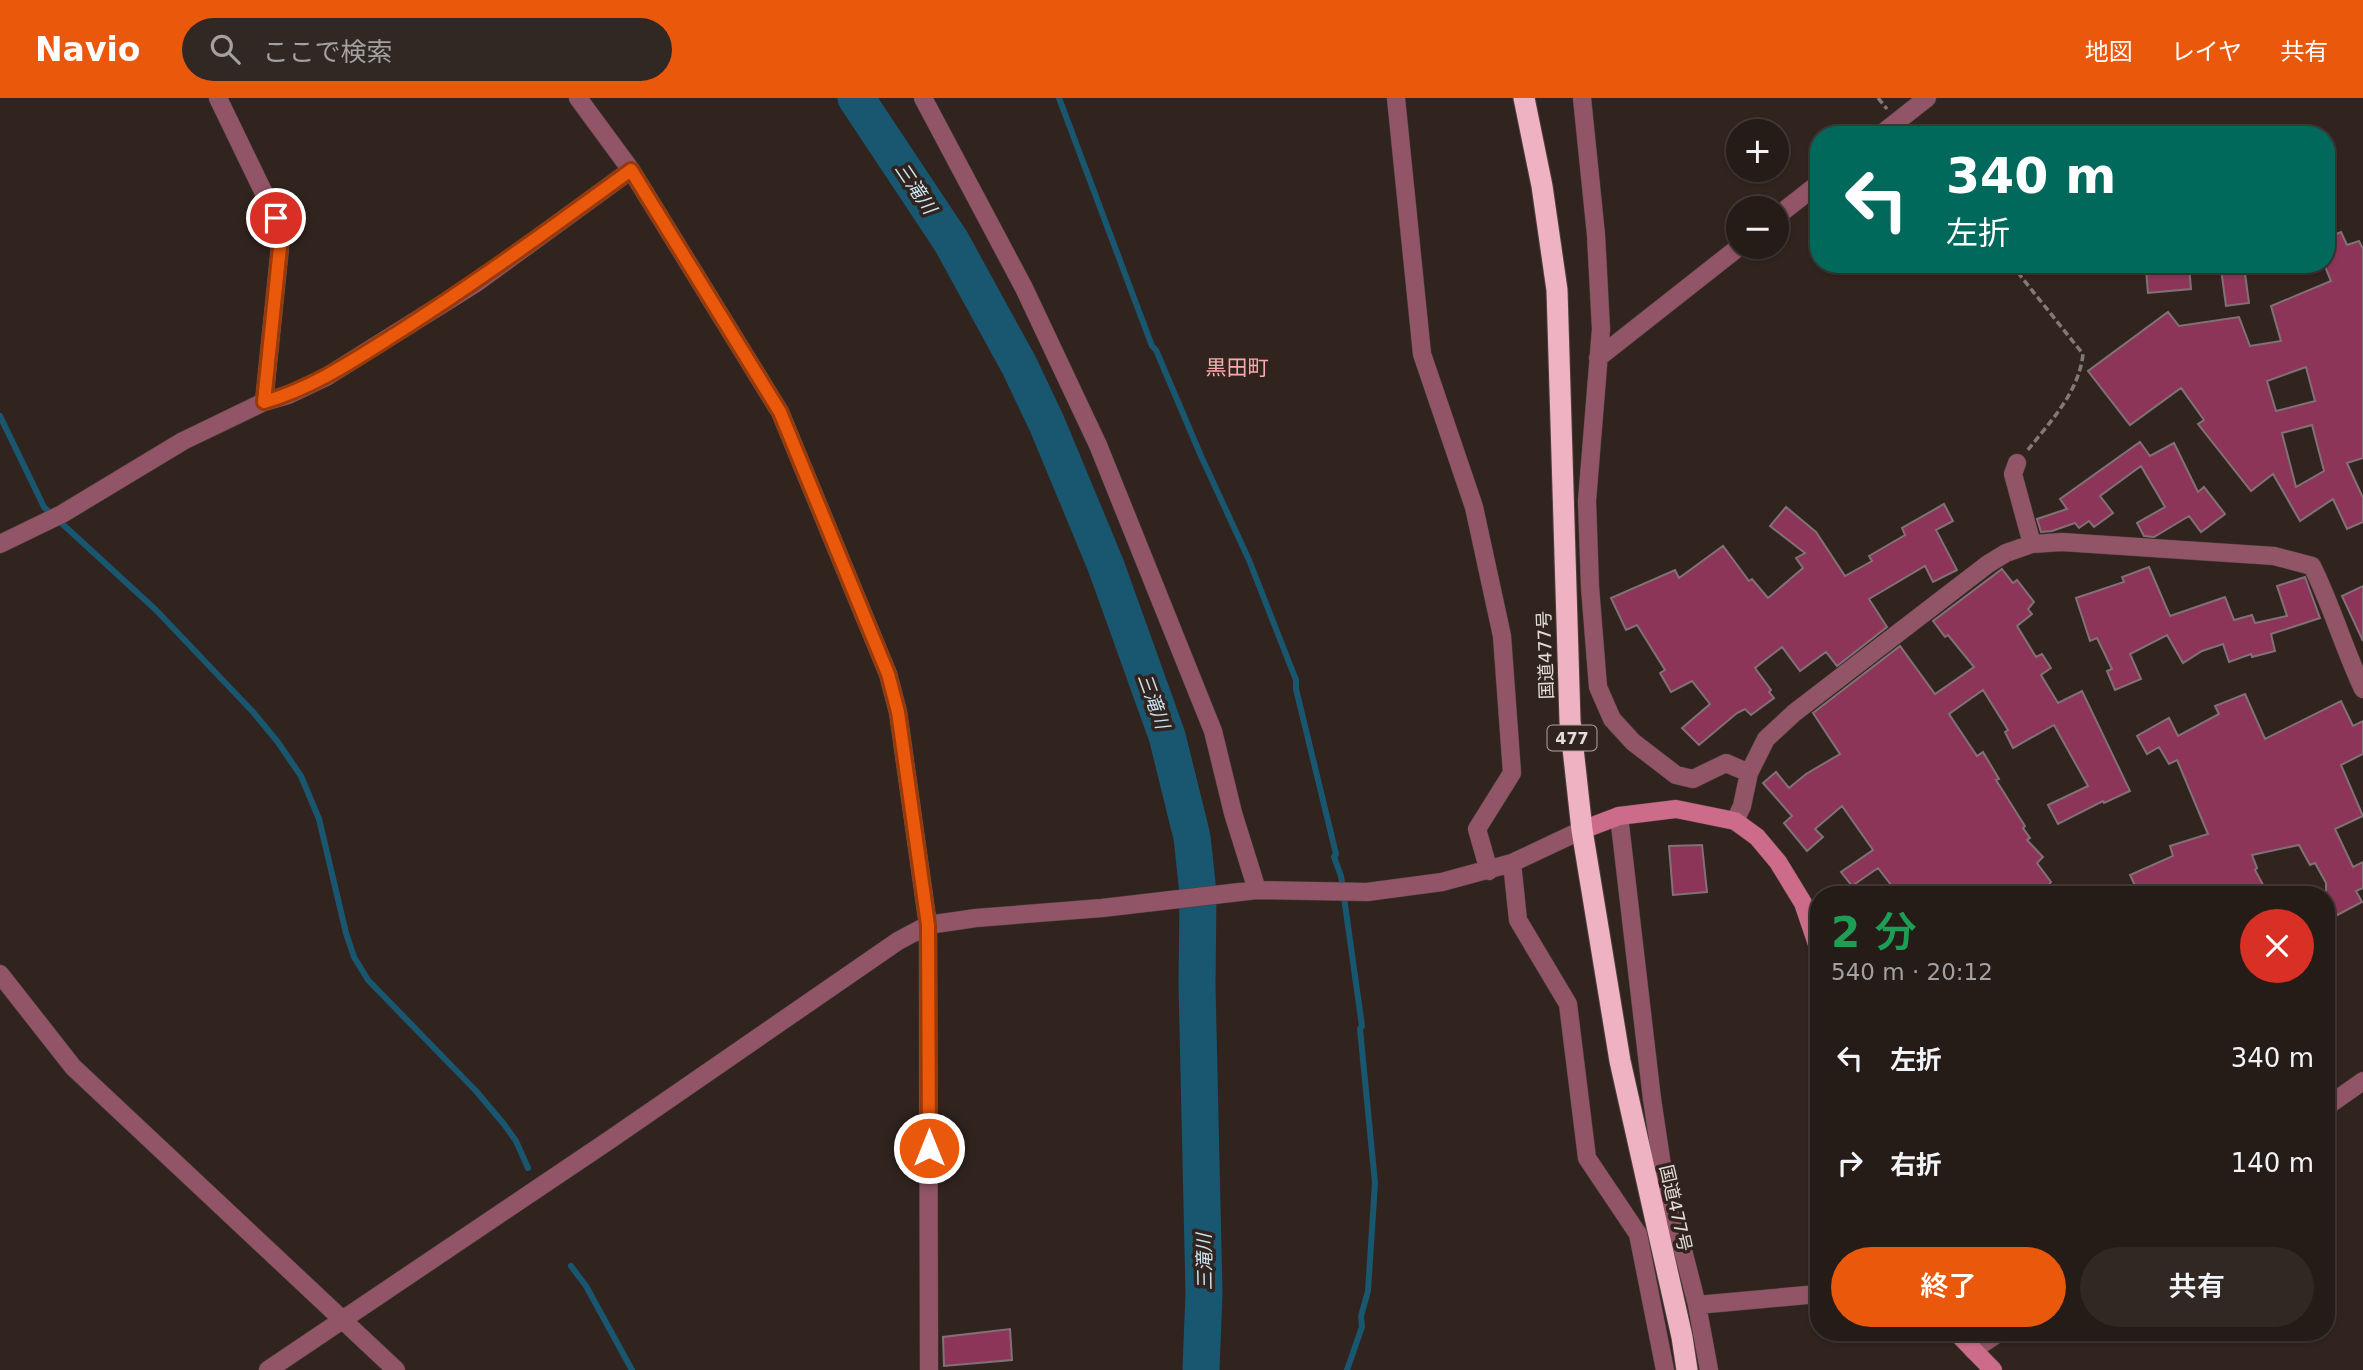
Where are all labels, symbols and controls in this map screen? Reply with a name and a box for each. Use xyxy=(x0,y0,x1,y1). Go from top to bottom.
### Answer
search box xyxy=(182,18,672,81)
text: Navio xyxy=(35,30,140,69)
icon: search xyxy=(206,30,244,68)
text: ここで検索 xyxy=(262,37,392,67)
text: 地図 xyxy=(2085,38,2133,66)
text: レイヤ xyxy=(2171,38,2242,66)
text: 共有 xyxy=(2280,38,2328,66)
map controls xyxy=(1726,119,1789,259)
button: + xyxy=(1726,119,1789,182)
text: 340 m xyxy=(1946,148,2116,205)
icon: left xyxy=(1831,154,1922,245)
water label: 三滝川 xyxy=(891,158,942,219)
pin xyxy=(246,188,306,248)
button: − xyxy=(1726,196,1789,259)
icon: arrive xyxy=(257,199,295,237)
text: 左折 xyxy=(1946,214,2010,252)
district label: 黒田町 xyxy=(1206,356,1269,380)
street label: 国道477号 xyxy=(1533,610,1557,700)
water label: 三滝川 xyxy=(1134,670,1175,733)
road number: 477 xyxy=(1548,726,1596,750)
text: 2 分 xyxy=(1831,908,1917,957)
button: close xyxy=(2240,909,2314,983)
text: 540 m · 20:12 xyxy=(1831,959,1993,985)
icon: left xyxy=(1831,1039,1869,1077)
text: 340 m xyxy=(2231,1043,2314,1073)
text: 左折 xyxy=(1890,1045,1942,1075)
position arrow xyxy=(892,1111,966,1185)
icon: right xyxy=(1831,1144,1869,1182)
text: 140 m xyxy=(2231,1148,2314,1178)
text: 右折 xyxy=(1890,1150,1942,1180)
street label: 国道477号 xyxy=(1656,1163,1696,1253)
water label: 三滝川 xyxy=(1192,1231,1215,1291)
button: 終了 xyxy=(1831,1247,2066,1327)
button: 共有 xyxy=(2080,1247,2314,1327)

